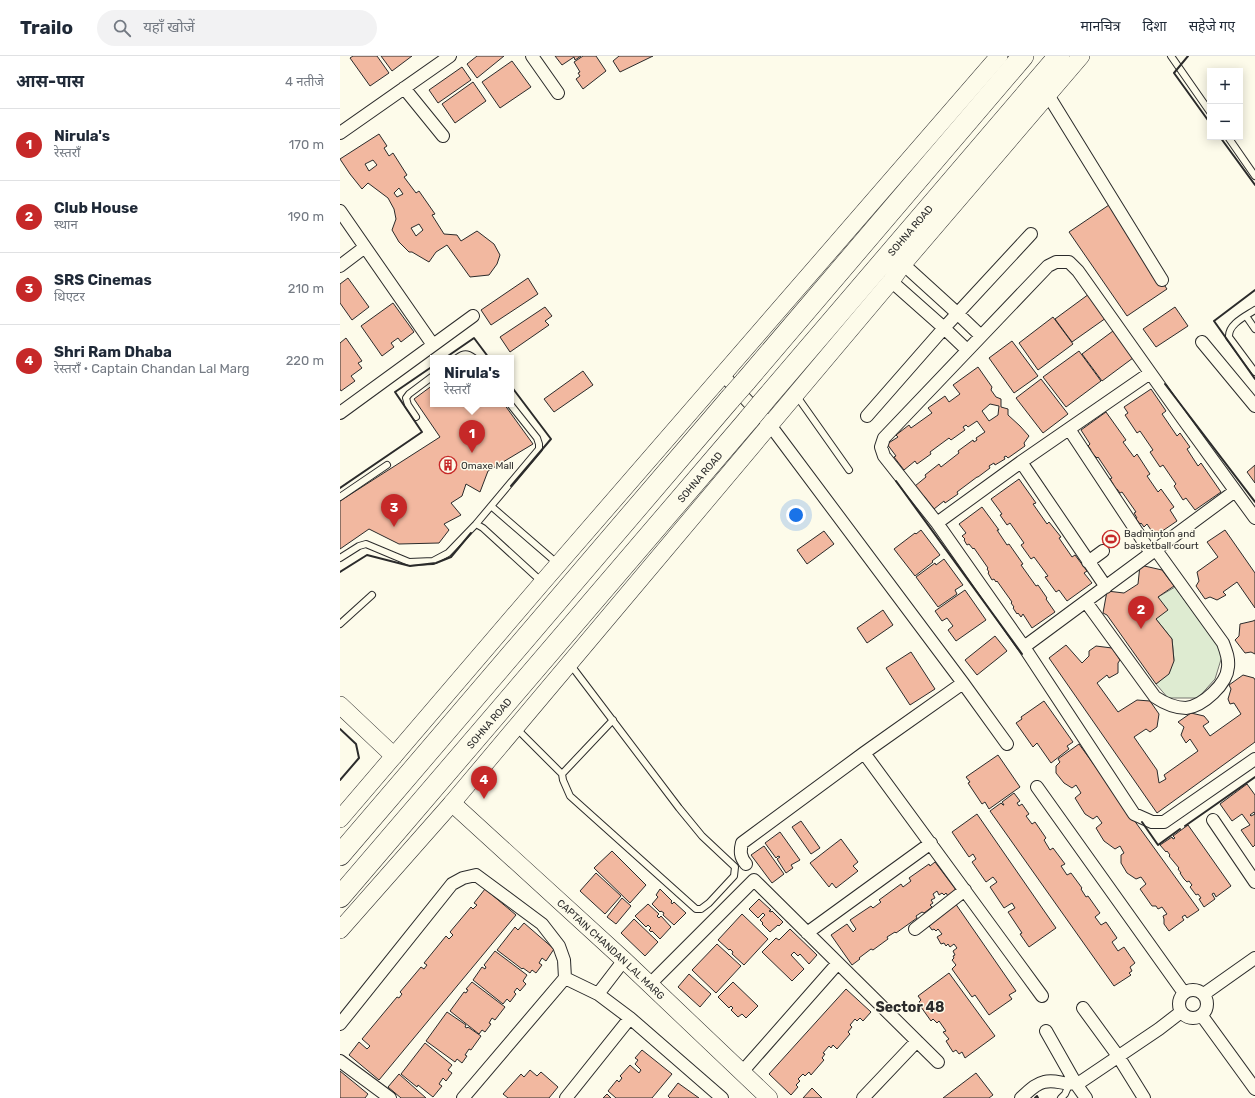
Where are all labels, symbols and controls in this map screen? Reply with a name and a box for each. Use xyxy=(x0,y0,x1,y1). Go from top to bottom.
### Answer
search box xyxy=(97,10,377,46)
text: Trailo xyxy=(20,16,73,39)
icon: search xyxy=(111,17,133,39)
text: यहाँ खोजें xyxy=(143,18,195,36)
text: मानचित्र xyxy=(1080,18,1120,35)
text: दिशा xyxy=(1142,18,1167,35)
text: सहेजे गए xyxy=(1189,18,1235,35)
map controls xyxy=(1207,68,1243,140)
button: + xyxy=(1207,68,1243,104)
text: आस-पास xyxy=(16,71,84,91)
text: 4 नतीजे xyxy=(285,74,324,89)
button: − xyxy=(1207,104,1243,140)
text: Nirula's xyxy=(54,127,110,145)
text: 1 xyxy=(26,137,32,152)
text: 170 m xyxy=(289,137,324,152)
text: रेस्तराँ xyxy=(54,145,80,160)
text: Club House xyxy=(54,199,138,217)
street label: SOHNA ROAD xyxy=(886,203,936,259)
text: 2 xyxy=(25,209,33,224)
text: 190 m xyxy=(288,209,324,224)
text: स्थान xyxy=(54,217,78,232)
text: SRS Cinemas xyxy=(54,271,152,289)
text: 3 xyxy=(25,281,33,296)
text: 210 m xyxy=(288,281,324,296)
text: थिएटर xyxy=(54,289,85,304)
text: Shri Ram Dhaba xyxy=(54,343,172,361)
text: 4 xyxy=(25,353,33,368)
text: 220 m xyxy=(286,353,324,368)
popup xyxy=(430,355,514,407)
text: रेस्तराँ · Captain Chandan Lal Marg xyxy=(54,361,250,376)
text: Nirula's xyxy=(444,364,500,382)
text: रेस्तराँ xyxy=(444,382,470,397)
pin: 1 xyxy=(459,420,485,453)
street label: SOHNA ROAD xyxy=(675,450,725,505)
building icon: Omaxe Mall xyxy=(438,455,458,475)
place label: Omaxe Mall xyxy=(461,460,514,472)
pin: 3 xyxy=(381,494,407,527)
your location xyxy=(786,505,806,525)
place label: Badminton and basketball court xyxy=(1124,528,1199,552)
sports icon: Badminton and basketball court xyxy=(1101,529,1121,549)
pin: 2 xyxy=(1128,596,1154,629)
street label: SOHNA ROAD xyxy=(465,696,515,751)
pin: 4 xyxy=(471,766,497,799)
street label: CAPTAIN CHANDAN LAL MARG xyxy=(554,897,667,1003)
district label: Sector 48 xyxy=(875,999,945,1016)

